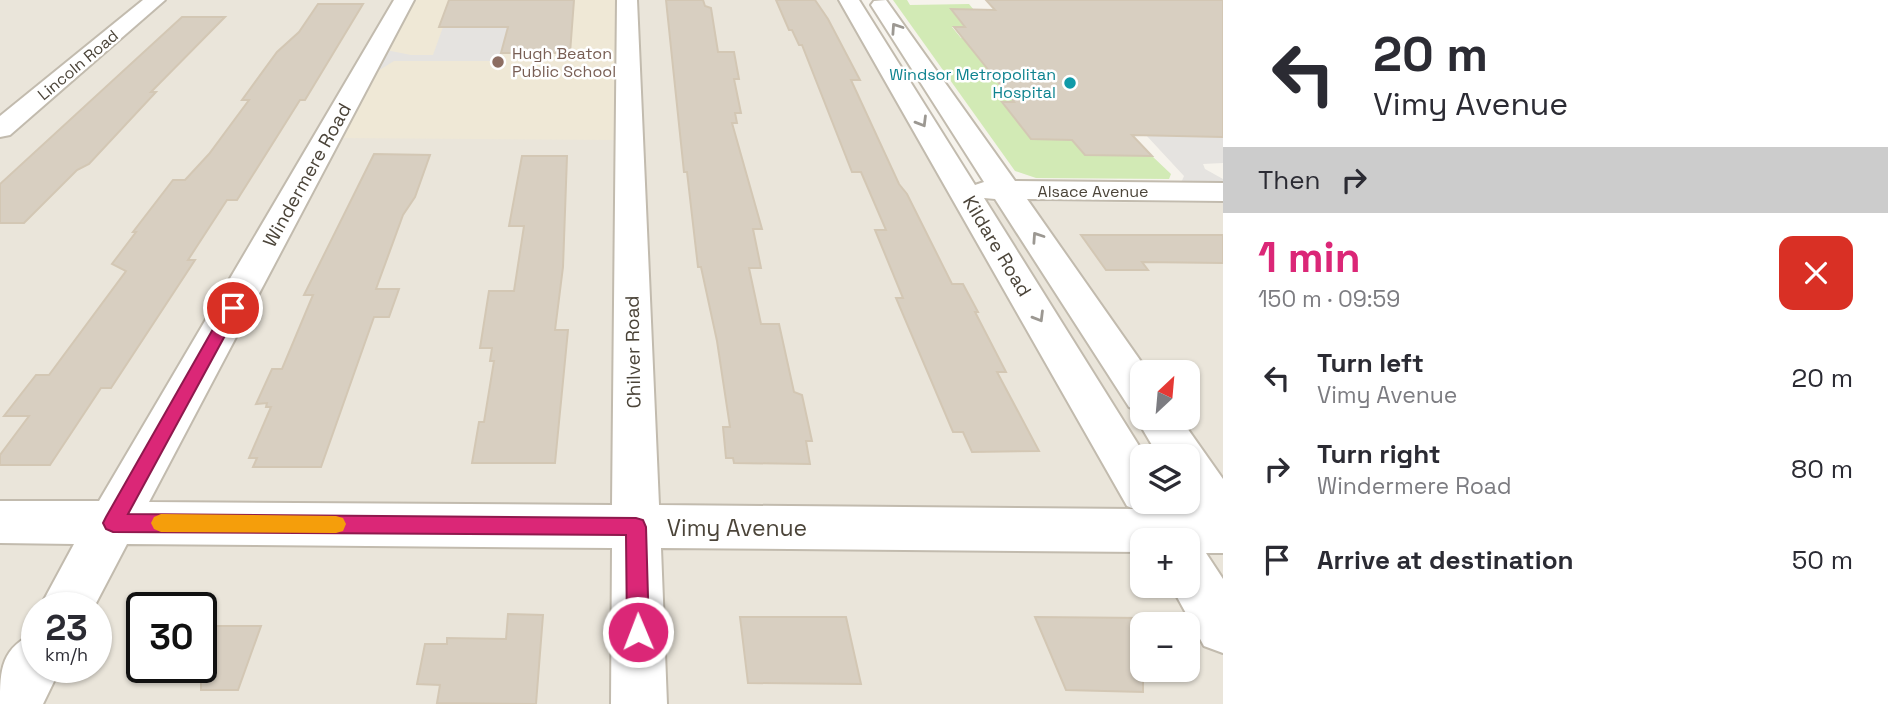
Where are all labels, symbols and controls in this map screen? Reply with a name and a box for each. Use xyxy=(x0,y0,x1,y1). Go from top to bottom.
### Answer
one-way arrow xyxy=(892,23,905,36)
text: 20 m xyxy=(1373,23,1488,85)
street label: Lincoln Road xyxy=(33,25,123,105)
icon: left xyxy=(1258,28,1349,119)
place label: Hugh Beaton Public School xyxy=(512,43,616,82)
marker: Hugh Beaton Public School xyxy=(490,54,506,70)
place label: Windsor Metropolitan Hospital xyxy=(889,64,1056,103)
marker: Windsor Metropolitan Hospital xyxy=(1062,75,1078,91)
text: Vimy Avenue xyxy=(1373,84,1568,124)
street label: Windermere Road xyxy=(257,99,357,251)
one-way arrow xyxy=(914,114,927,127)
icon: right xyxy=(1335,161,1373,199)
text: Then xyxy=(1258,163,1321,197)
street label: Alsace Avenue xyxy=(1038,181,1148,202)
street label: Kildare Road xyxy=(957,191,1037,301)
text: 1 min xyxy=(1258,231,1361,284)
one-way arrow xyxy=(1032,232,1045,245)
button: close xyxy=(1779,236,1853,310)
pin xyxy=(203,278,263,338)
text: 150 m · 09:59 xyxy=(1258,284,1400,314)
icon: arrive xyxy=(214,289,252,327)
street label: Chilver Road xyxy=(620,295,646,409)
one-way arrow xyxy=(1031,309,1044,322)
text: Turn left xyxy=(1317,346,1424,380)
icon: left xyxy=(1258,359,1296,397)
north arrow xyxy=(1130,360,1200,430)
map controls xyxy=(1130,360,1200,682)
text: 20 m xyxy=(1792,361,1853,395)
text: Vimy Avenue xyxy=(1317,380,1457,410)
text: Turn right xyxy=(1317,437,1441,471)
button: layers xyxy=(1130,444,1200,514)
icon: right xyxy=(1258,450,1296,488)
text: 80 m xyxy=(1791,452,1853,486)
text: Windermere Road xyxy=(1317,471,1512,501)
street label: Vimy Avenue xyxy=(667,513,807,543)
button: + xyxy=(1130,528,1200,598)
icon: arrive xyxy=(1258,541,1296,579)
text: Arrive at destination xyxy=(1317,543,1574,577)
text: 50 m xyxy=(1792,543,1853,577)
speed limit sign: 30 xyxy=(126,592,217,683)
position arrow xyxy=(601,595,675,669)
text: 23 xyxy=(45,606,88,650)
button: − xyxy=(1130,612,1200,682)
text: km/h xyxy=(45,643,88,666)

